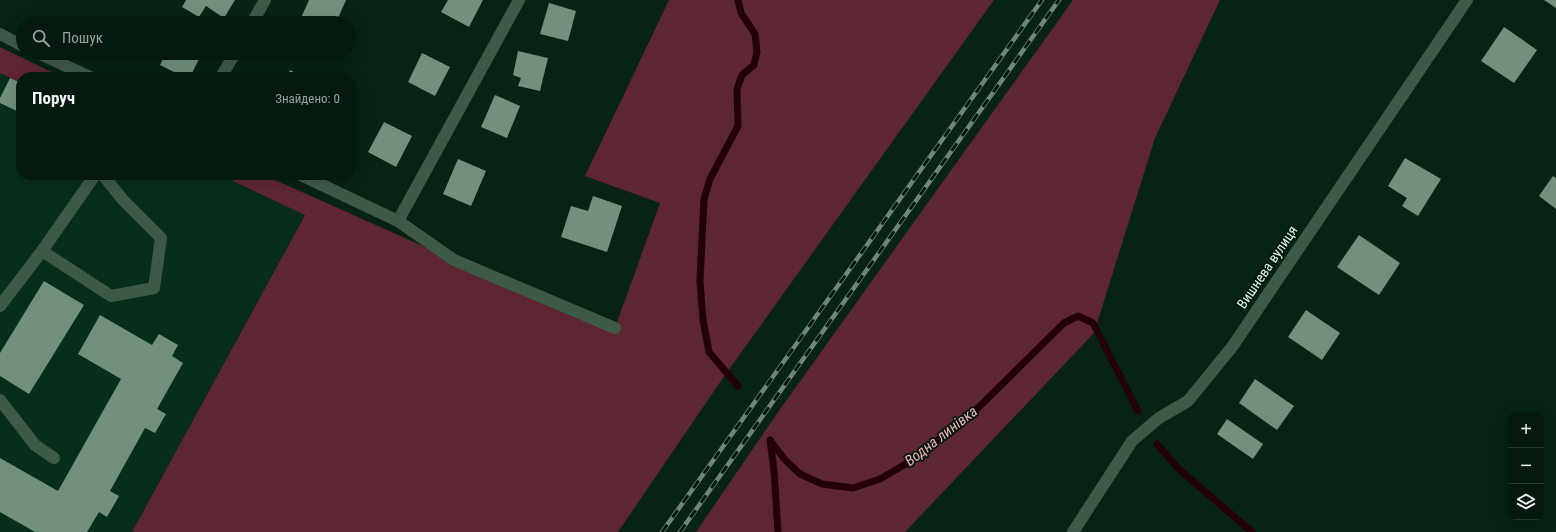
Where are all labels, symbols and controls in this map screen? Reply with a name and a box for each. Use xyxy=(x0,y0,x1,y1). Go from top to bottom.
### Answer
search box xyxy=(16,16,356,60)
icon: search xyxy=(30,27,52,49)
text: Пошук xyxy=(62,29,103,47)
text: Поруч xyxy=(32,88,75,108)
text: Знайдено: 0 xyxy=(275,91,340,106)
street label: Вишнева вулиця xyxy=(1233,223,1301,311)
water label: Водна линівка xyxy=(901,402,981,470)
map controls xyxy=(1508,412,1544,520)
button: + xyxy=(1508,412,1544,448)
button: − xyxy=(1508,448,1544,484)
button: layers xyxy=(1508,484,1544,520)

